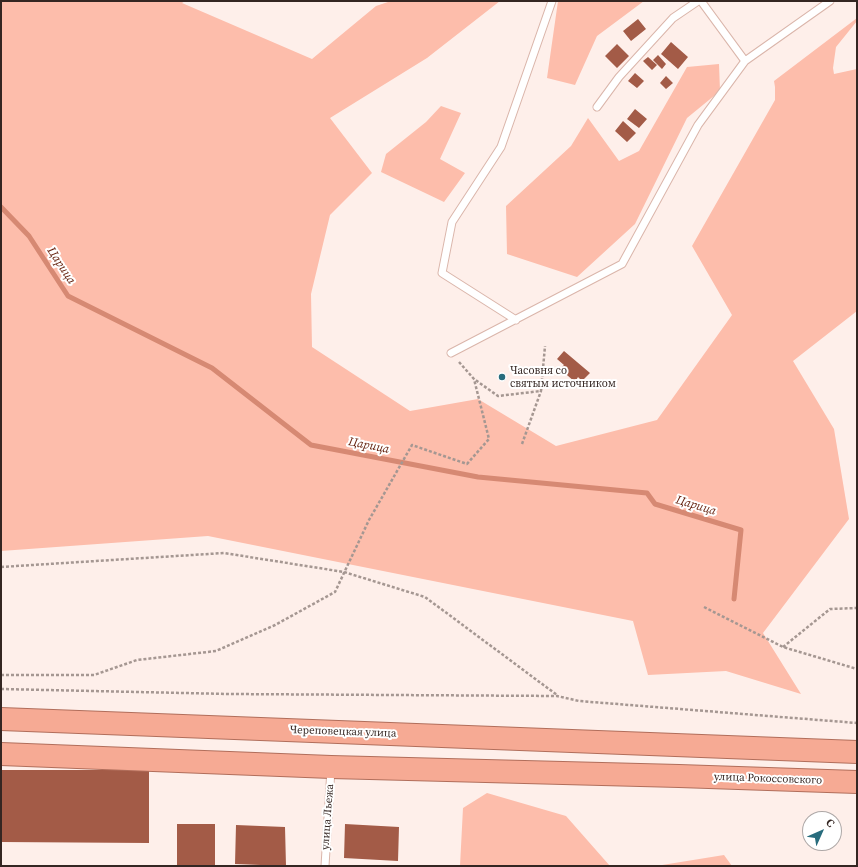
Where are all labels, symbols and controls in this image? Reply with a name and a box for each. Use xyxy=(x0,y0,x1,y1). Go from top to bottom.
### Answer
water label: Царица xyxy=(44,245,78,287)
place label: Часовня со святым источником xyxy=(510,364,616,390)
marker: Часовня со святым источником xyxy=(497,372,507,382)
water label: Царица xyxy=(348,435,390,457)
water label: Царица xyxy=(674,493,718,519)
street label: Череповецкая улица xyxy=(289,724,397,740)
street label: улица Рокоссовского xyxy=(714,771,822,787)
street label: улица Льежа xyxy=(319,784,337,850)
north arrow xyxy=(802,811,842,851)
text: С xyxy=(822,815,838,831)

